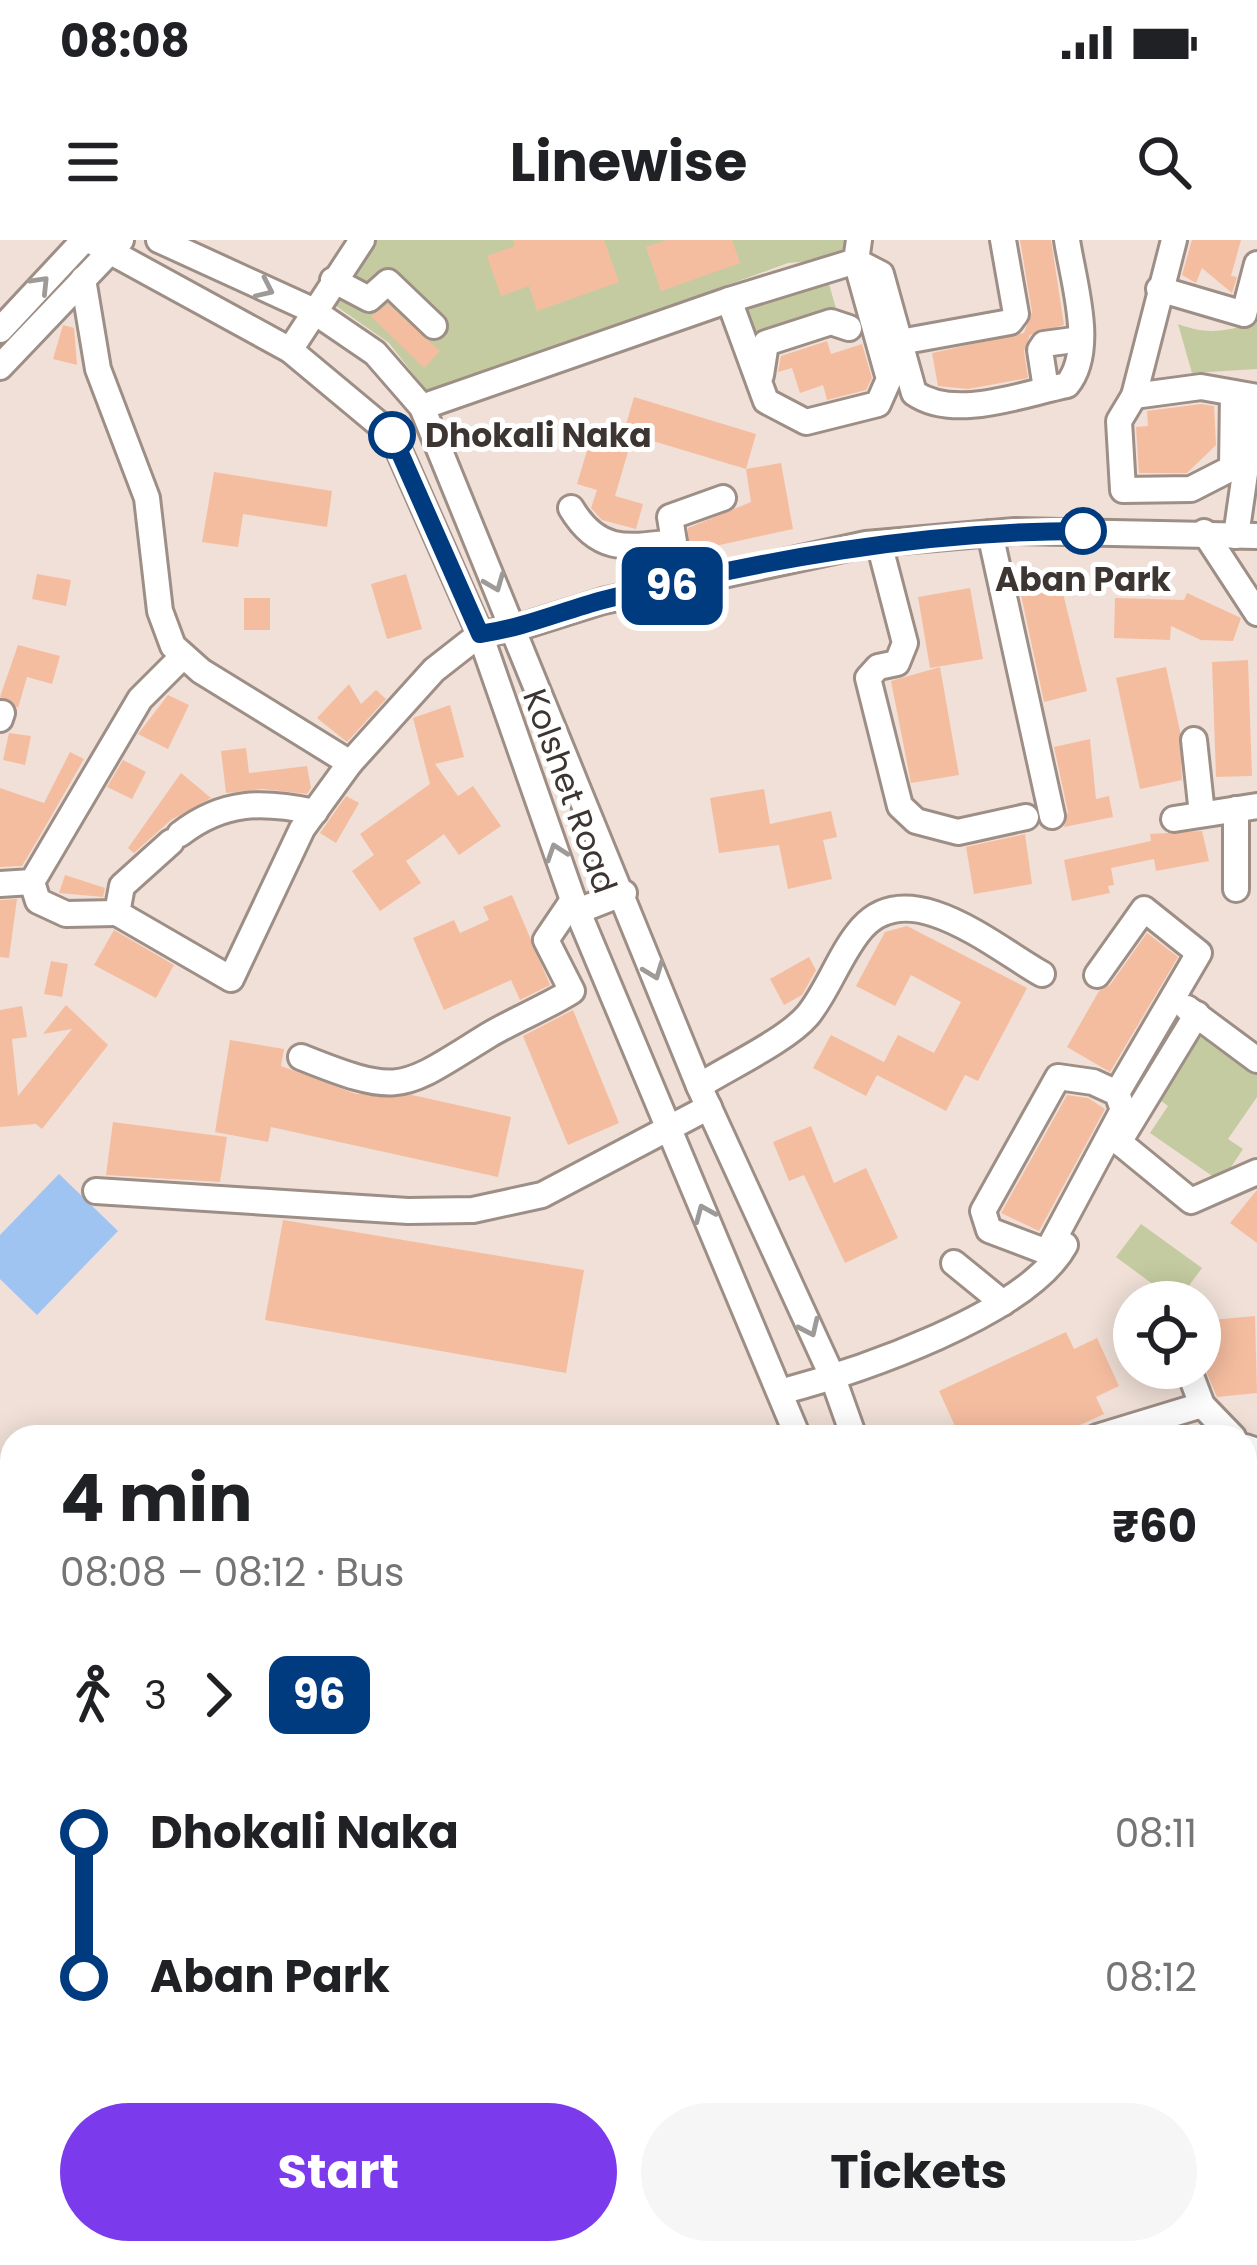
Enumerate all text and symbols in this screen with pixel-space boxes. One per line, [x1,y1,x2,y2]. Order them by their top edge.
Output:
text: 08:08 [60,10,190,73]
text: Linewise [510,124,747,200]
icon: menu [60,129,126,195]
icon: search [1131,129,1197,195]
one-way arrow [253,275,274,298]
one-way arrow [27,276,49,298]
place label: Dhokali Naka [425,412,652,459]
marker: Dhokali Naka [370,413,414,457]
marker: Aban Park [1061,509,1105,553]
line badge: 96 [618,547,726,625]
text: 96 [646,556,698,615]
place label: Aban Park [995,556,1172,603]
one-way arrow [481,571,505,592]
street label: Kolshet Road [511,682,629,900]
one-way arrow [545,842,570,863]
one-way arrow [640,959,664,980]
one-way arrow [694,1204,718,1225]
map controls [1113,1281,1221,1389]
button: locate [1113,1281,1221,1389]
one-way arrow [796,1316,819,1337]
text: 4 min [60,1452,253,1544]
text: ₹60 [1112,1495,1197,1558]
text: 08:08 – 08:12 · Bus [60,1545,404,1600]
icon: walk [60,1662,126,1728]
icon: forward [185,1662,251,1728]
text: 96 [293,1665,346,1724]
text: 3 [144,1668,167,1723]
text: Dhokali Naka [150,1801,459,1864]
text: 08:11 [1115,1806,1197,1861]
text: Aban Park [150,1945,390,2008]
text: 08:12 [1105,1950,1197,2005]
button: Start [60,2103,617,2241]
button: Tickets [641,2103,1197,2241]

